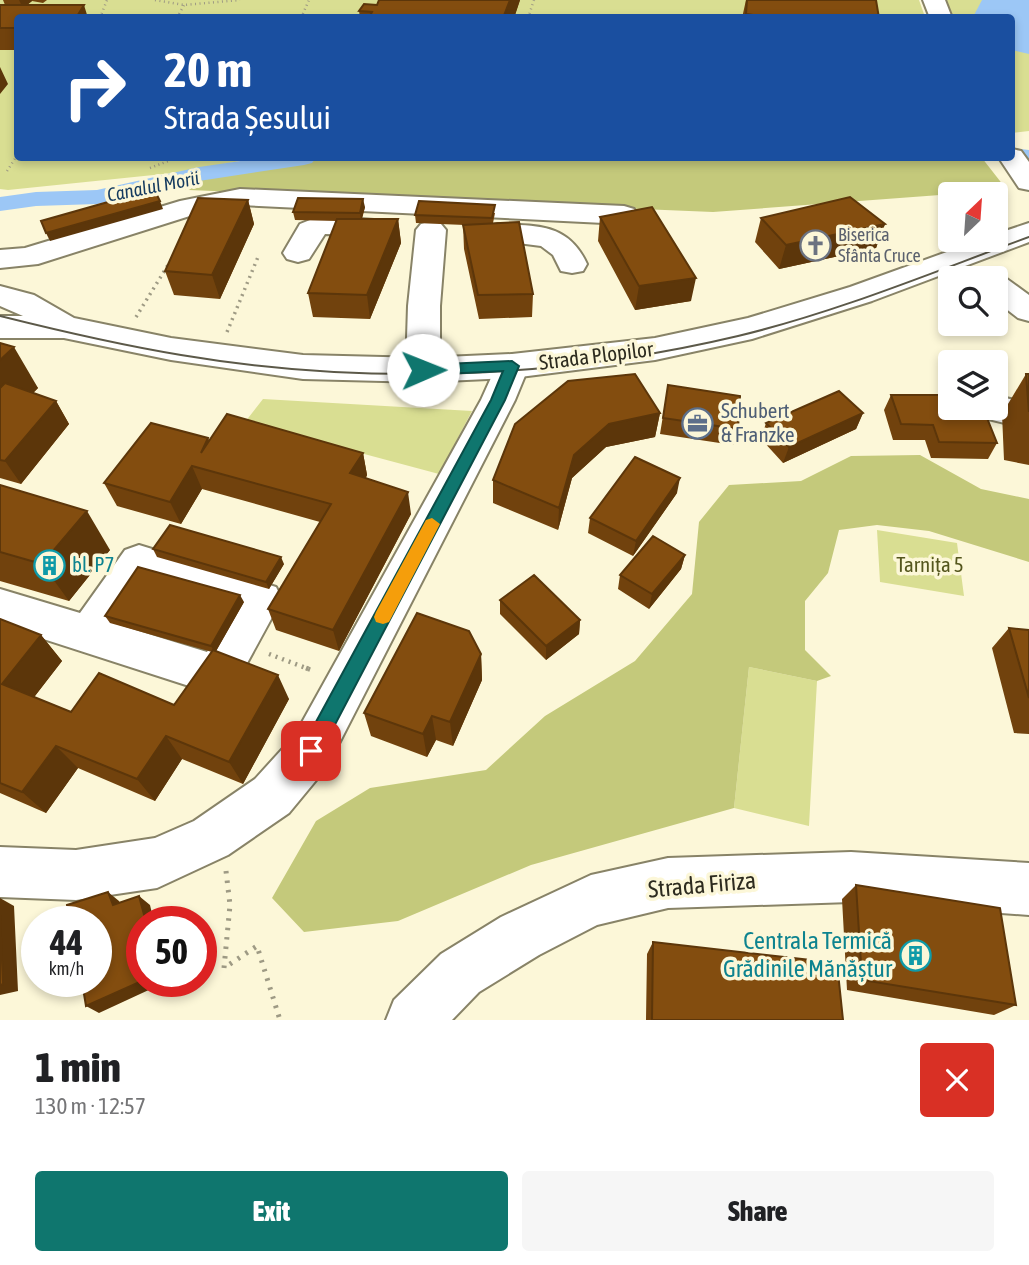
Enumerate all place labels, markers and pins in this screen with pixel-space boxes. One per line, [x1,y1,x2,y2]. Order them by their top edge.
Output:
place label: Biserica Sfânta Cruce [838,224,921,266]
church icon: Biserica Sfânta Cruce [798,228,832,262]
place label: Schubert & Franzke [721,398,794,446]
office icon: Schubert & Franzke [681,406,715,440]
building icon: bl. P7 [32,548,66,582]
place label: bl. P7 [72,552,114,576]
pin [281,721,341,781]
place label: Centrala Termică Grădinile Mănăștur [723,927,893,982]
building icon: Centrala Termică Grădinile Mănăștur [898,938,932,972]

